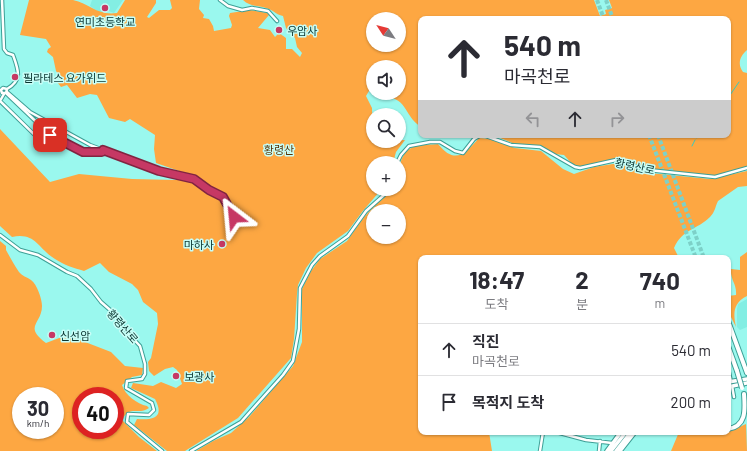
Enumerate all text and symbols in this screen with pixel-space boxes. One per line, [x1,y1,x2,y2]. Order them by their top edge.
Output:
marker: 연미초등학교 [100,3,110,13]
north arrow [366,12,406,52]
map controls [366,12,406,244]
place label: 연미초등학교 [75,15,135,28]
place label: 우암사 [287,24,317,37]
marker: 우암사 [274,25,284,35]
text: 540 m [504,28,581,62]
icon: ahead [438,32,490,84]
button: sound [366,60,406,100]
text: 마곡천로 [504,65,570,87]
place label: 필라테스 요가위드 [23,71,106,84]
marker: 필라테스 요가위드 [10,72,20,82]
button: search [366,108,406,148]
icon: left [522,108,544,130]
icon: ahead [564,108,586,130]
icon: right [606,108,628,130]
pin [33,118,67,152]
icon: arrive [39,124,61,146]
park label: 황령산 [264,143,294,156]
street label: 황령산로 [614,155,656,177]
button: + [366,156,406,196]
position arrow [213,196,255,238]
button: − [366,204,406,244]
place label: 마하사 [184,238,214,251]
marker: 마하사 [217,239,227,249]
text: 18:47 [469,265,524,294]
text: 2 [575,265,589,294]
text: 740 [640,266,680,295]
text: m [654,295,665,311]
text: 도착 [485,296,509,312]
text: 분 [576,296,588,312]
street label: 황령산로 [105,306,141,346]
place label: 신선암 [60,329,90,342]
marker: 신선암 [47,330,57,340]
text: 직진 [472,332,500,350]
icon: ahead [438,339,460,361]
text: 540 m [671,341,711,359]
text: 마곡천로 [472,353,520,369]
place label: 보광사 [184,370,214,383]
marker: 보광사 [171,371,181,381]
speed limit sign: 40 [72,387,124,439]
icon: arrive [438,391,460,413]
text: 목적지 도착 [472,393,544,411]
text: 200 m [671,393,711,411]
text: 30 [27,396,49,420]
text: km/h [27,417,49,429]

